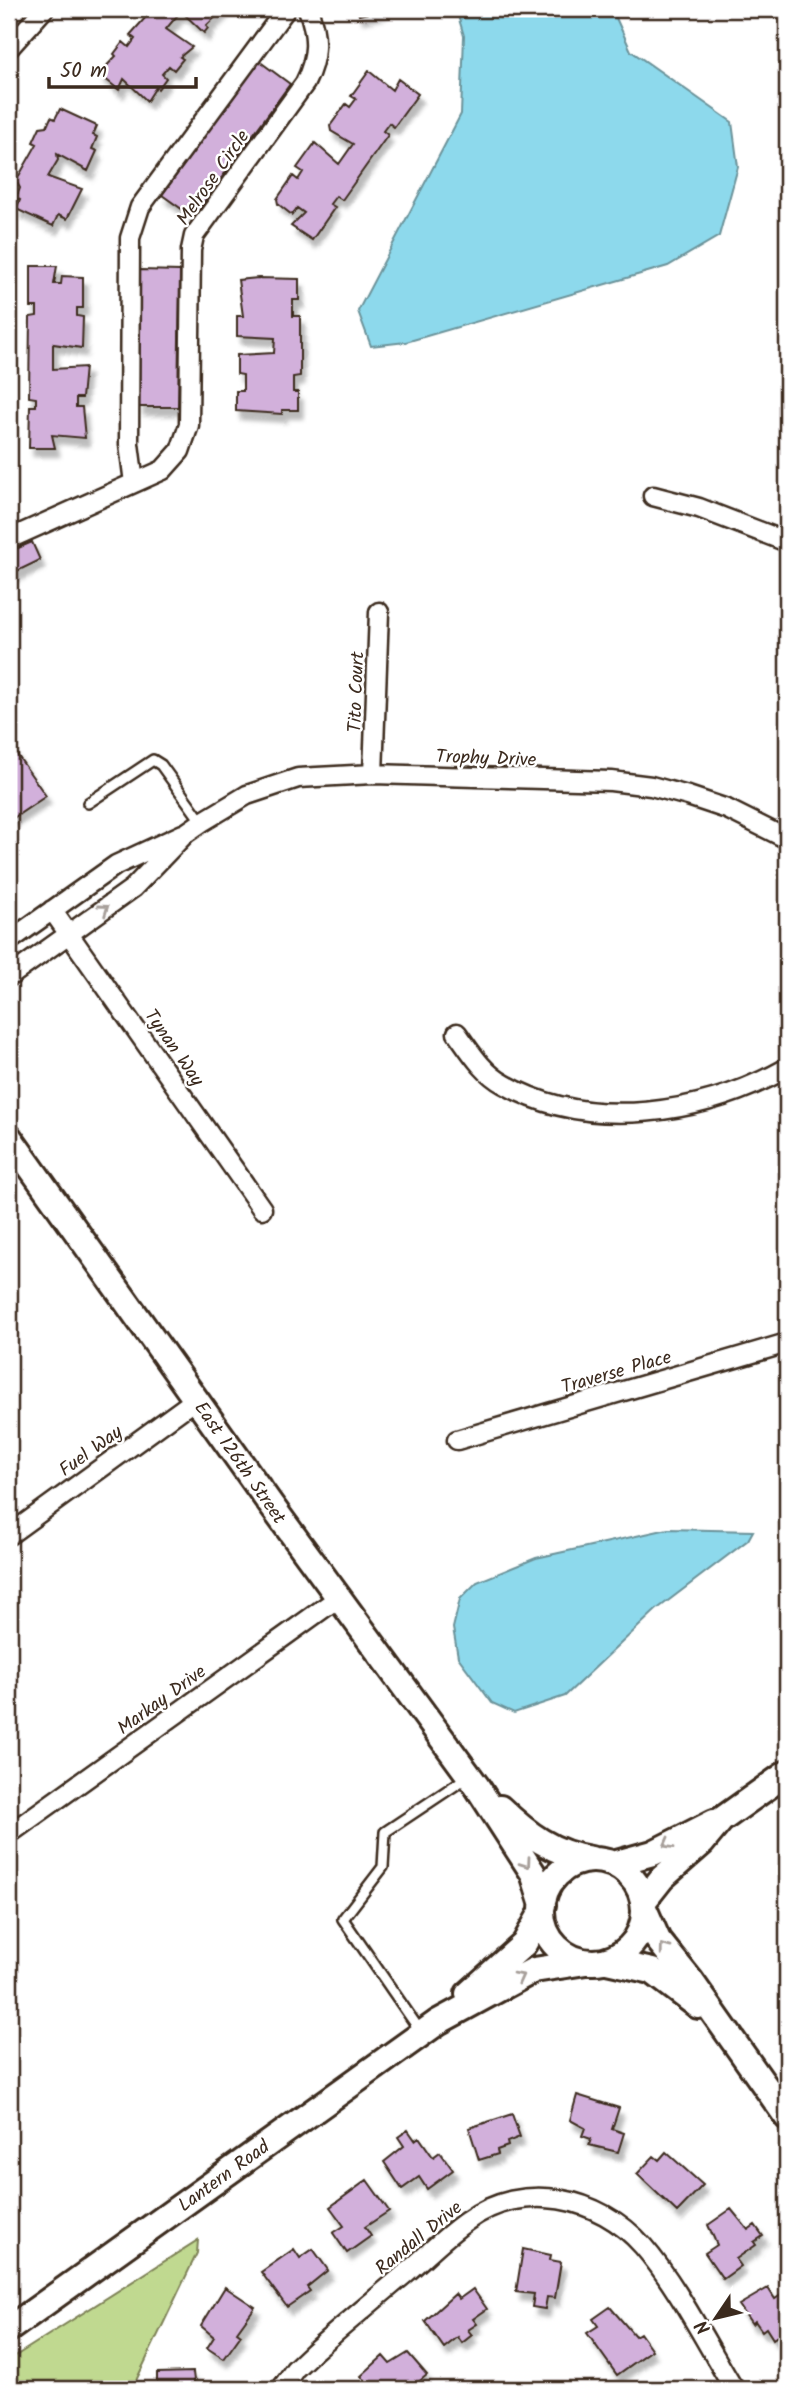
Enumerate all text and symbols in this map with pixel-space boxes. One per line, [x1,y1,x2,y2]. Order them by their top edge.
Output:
scale bar [49,46,196,90]
text: 50 m [60,55,107,88]
street label: Melrose Circle [169,124,258,232]
street label: Tito Court [341,650,373,733]
street label: Trophy Drive [435,742,537,776]
one-way arrow [96,905,109,917]
street label: Tynan Way [136,1003,212,1094]
street label: Traverse Place [558,1343,676,1403]
street label: East 126th Street [186,1396,293,1531]
street label: Fuel Way [53,1418,130,1485]
street label: Markay Drive [111,1658,213,1743]
one-way arrow [663,1836,675,1849]
one-way arrow [518,1855,530,1868]
one-way arrow [660,1943,673,1956]
one-way arrow [512,1972,524,1986]
street label: Lantern Road [172,2133,277,2220]
street label: Randall Drive [369,2194,470,2283]
north arrow [680,2282,750,2352]
text: N [688,2313,719,2340]

